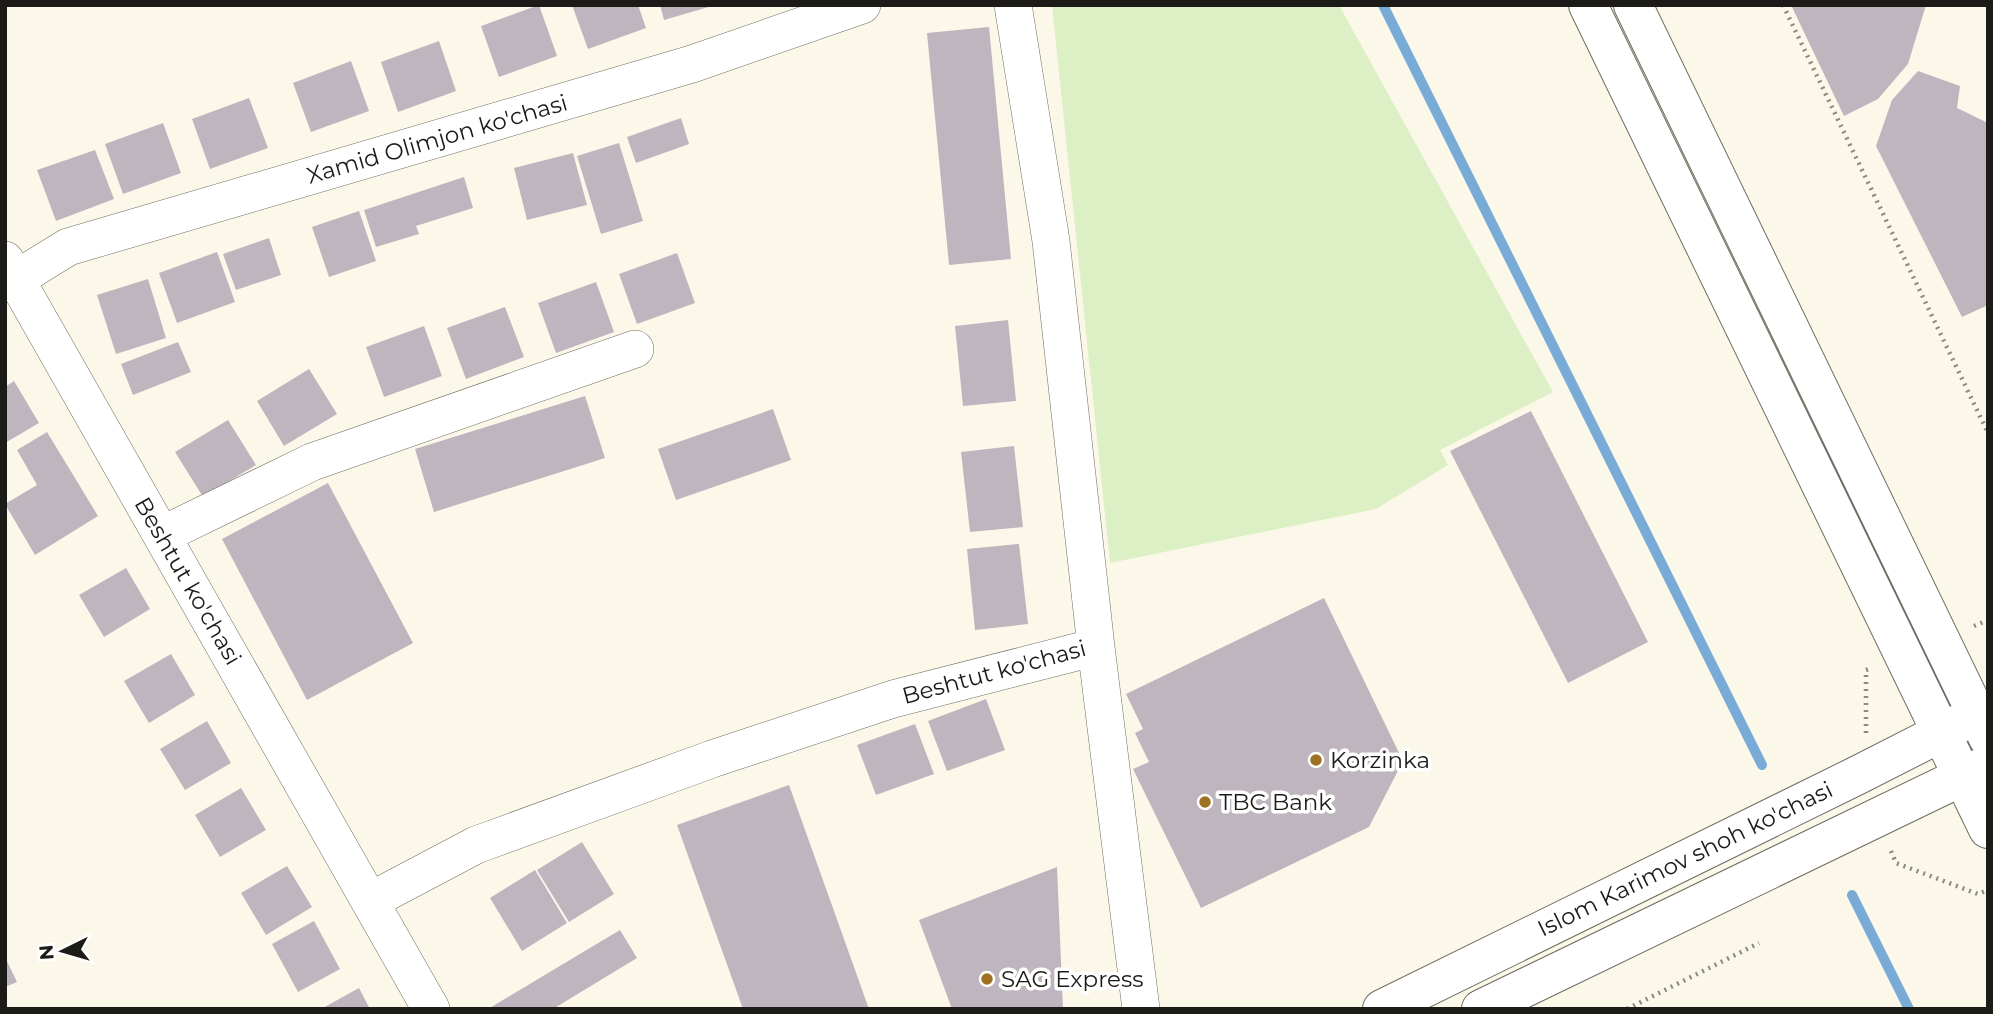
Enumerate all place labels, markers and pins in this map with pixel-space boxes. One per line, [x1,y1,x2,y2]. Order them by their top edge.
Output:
place label: Korzinka [1330,746,1430,774]
marker: Korzinka [1308,752,1324,768]
place label: TBC Bank [1219,788,1332,816]
marker: TBC Bank [1197,794,1213,810]
place label: SAG Express [1001,965,1143,993]
marker: SAG Express [979,971,995,987]

